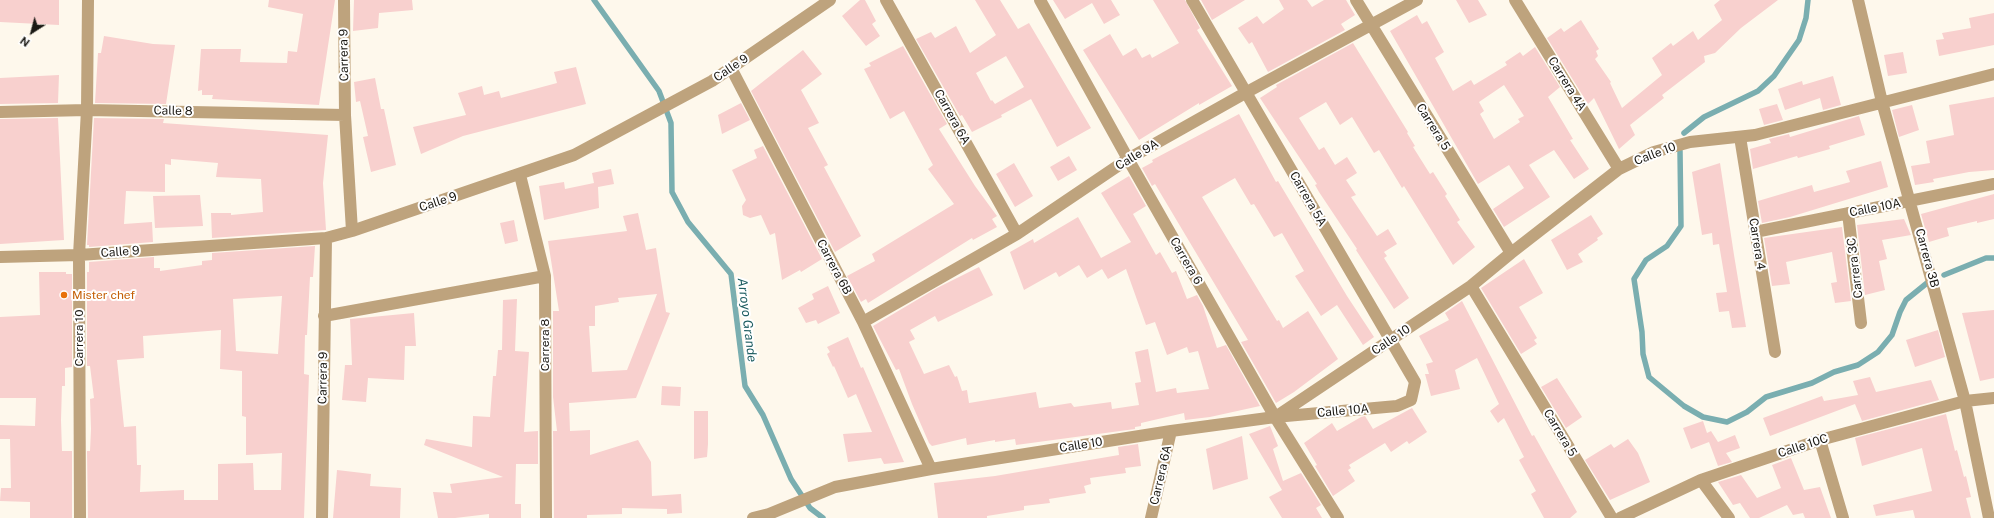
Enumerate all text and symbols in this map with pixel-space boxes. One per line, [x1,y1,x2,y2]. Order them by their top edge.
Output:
north arrow [12,12,52,52]
street label: Carrera 9 [336,29,352,81]
text: N [18,34,32,49]
street label: Calle 9 [711,51,751,85]
street label: Carrera 4A [1545,54,1589,114]
street label: Carrera 6A [931,87,973,147]
street label: Carrera 5 [1413,101,1453,153]
street label: Calle 8 [153,103,193,119]
street label: Calle 9A [1113,137,1161,173]
street label: Calle 10 [1632,139,1678,169]
street label: Carrera 5A [1286,169,1330,229]
street label: Calle 9 [417,189,459,215]
street label: Calle 10A [1848,196,1902,220]
street label: Carrera 4 [1746,217,1768,271]
street label: Carrera 3B [1912,227,1942,289]
street label: Carrera 6 [1167,235,1205,287]
street label: Carrera 6B [813,237,855,297]
street label: Carrera 3C [1844,237,1866,299]
street label: Calle 9 [100,243,140,261]
water label: Arroyo Grande [734,277,760,363]
place label: Mister chef [72,288,135,302]
marker: Mister chef [59,290,69,300]
street label: Carrera 10 [72,309,86,367]
street label: Carrera 8 [538,319,552,371]
street label: Calle 10 [1369,322,1413,358]
street label: Carrera 9 [315,352,331,404]
street label: Calle 10A [1316,402,1370,420]
street label: Carrera 5 [1540,407,1580,459]
street label: Calle 10C [1776,431,1830,461]
street label: Calle 10 [1058,434,1104,456]
street label: Carrera 6A [1147,444,1175,506]

